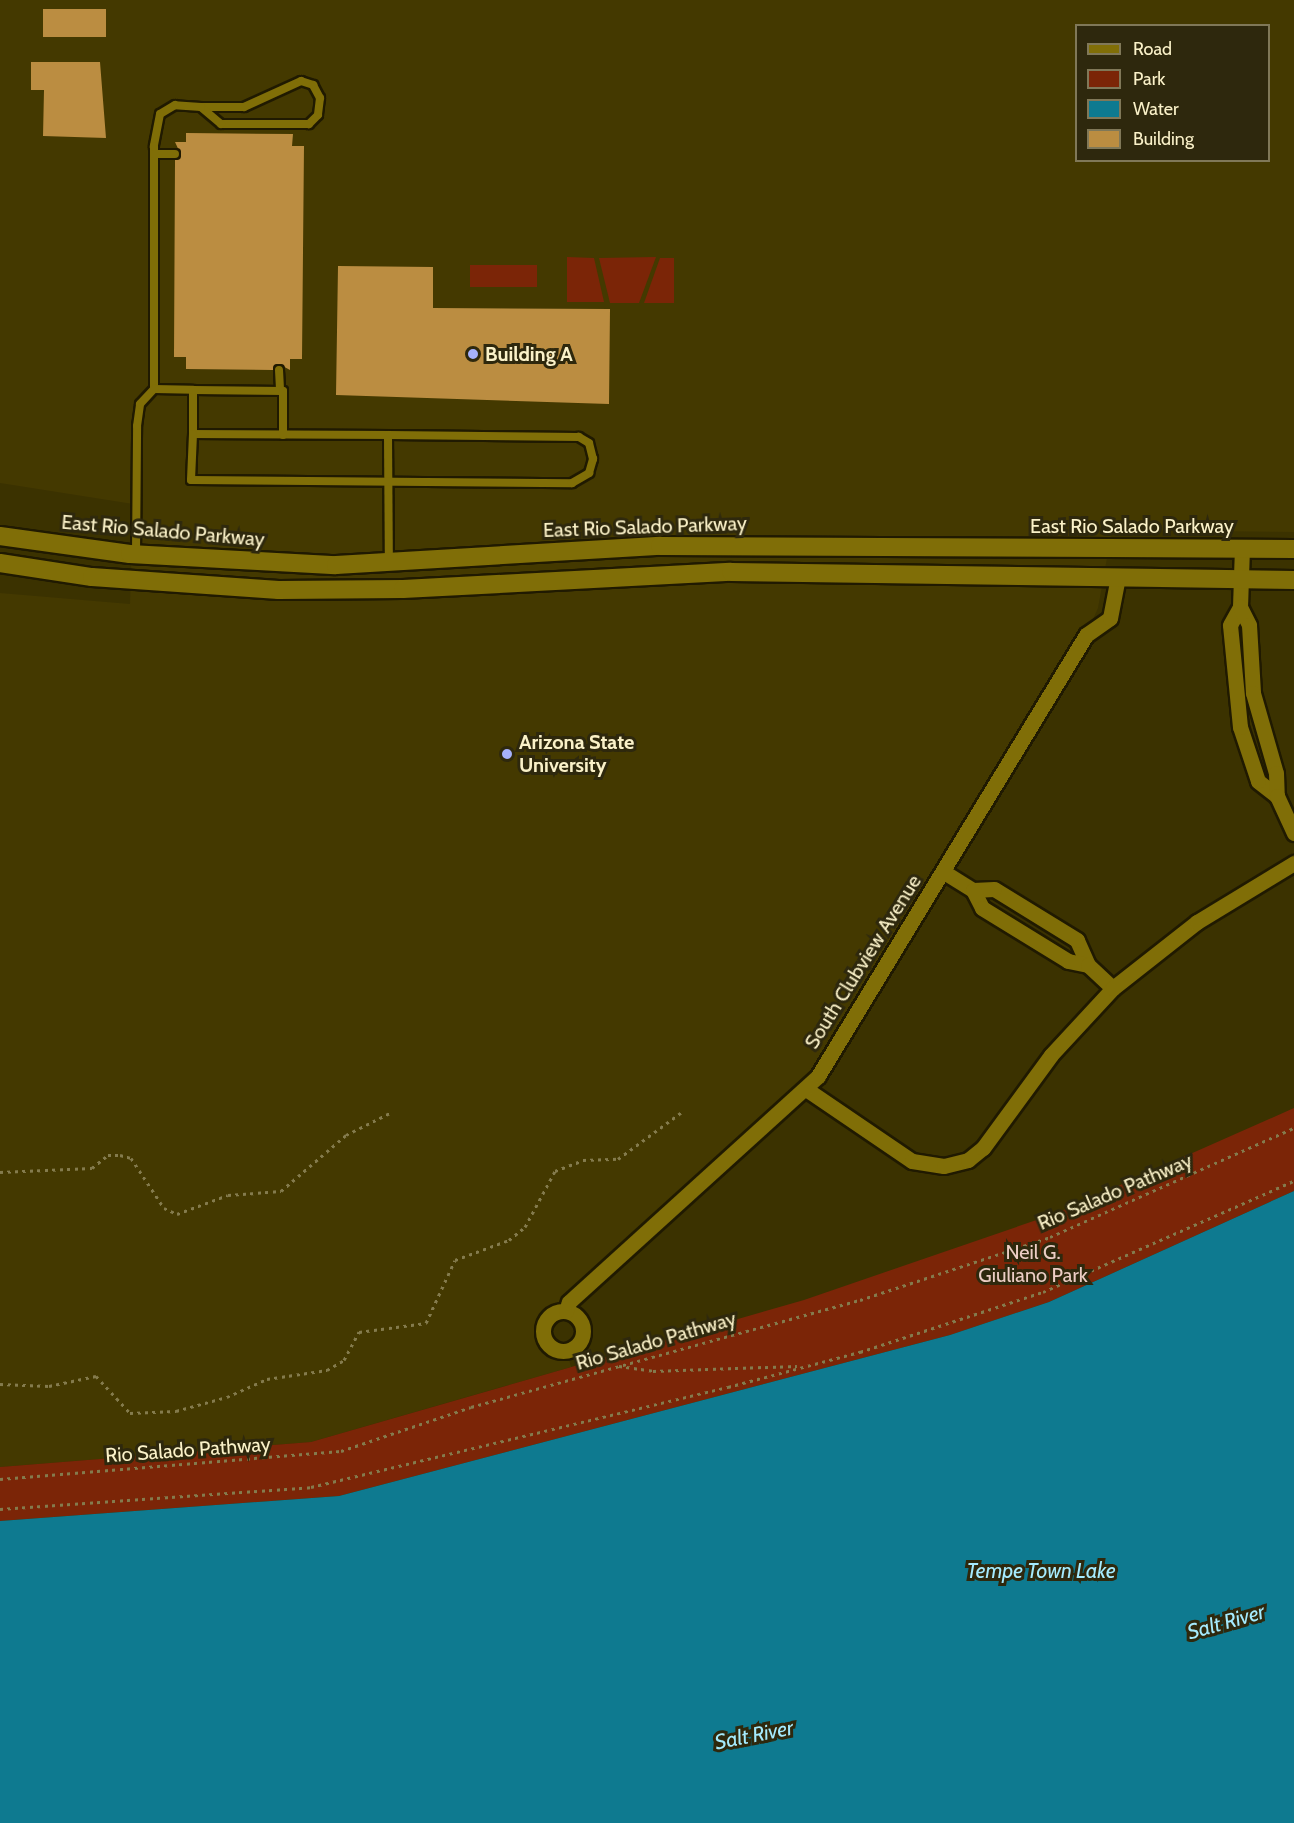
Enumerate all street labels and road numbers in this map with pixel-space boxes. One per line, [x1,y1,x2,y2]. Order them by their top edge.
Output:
street label: East Rio Salado Parkway [60,510,266,552]
street label: East Rio Salado Parkway [543,511,747,543]
street label: East Rio Salado Parkway [1030,514,1234,538]
street label: South Clubview Avenue [800,871,926,1053]
street label: Rio Salado Pathway [1034,1149,1196,1235]
street label: Rio Salado Pathway [573,1307,739,1375]
street label: Rio Salado Pathway [105,1432,271,1468]

